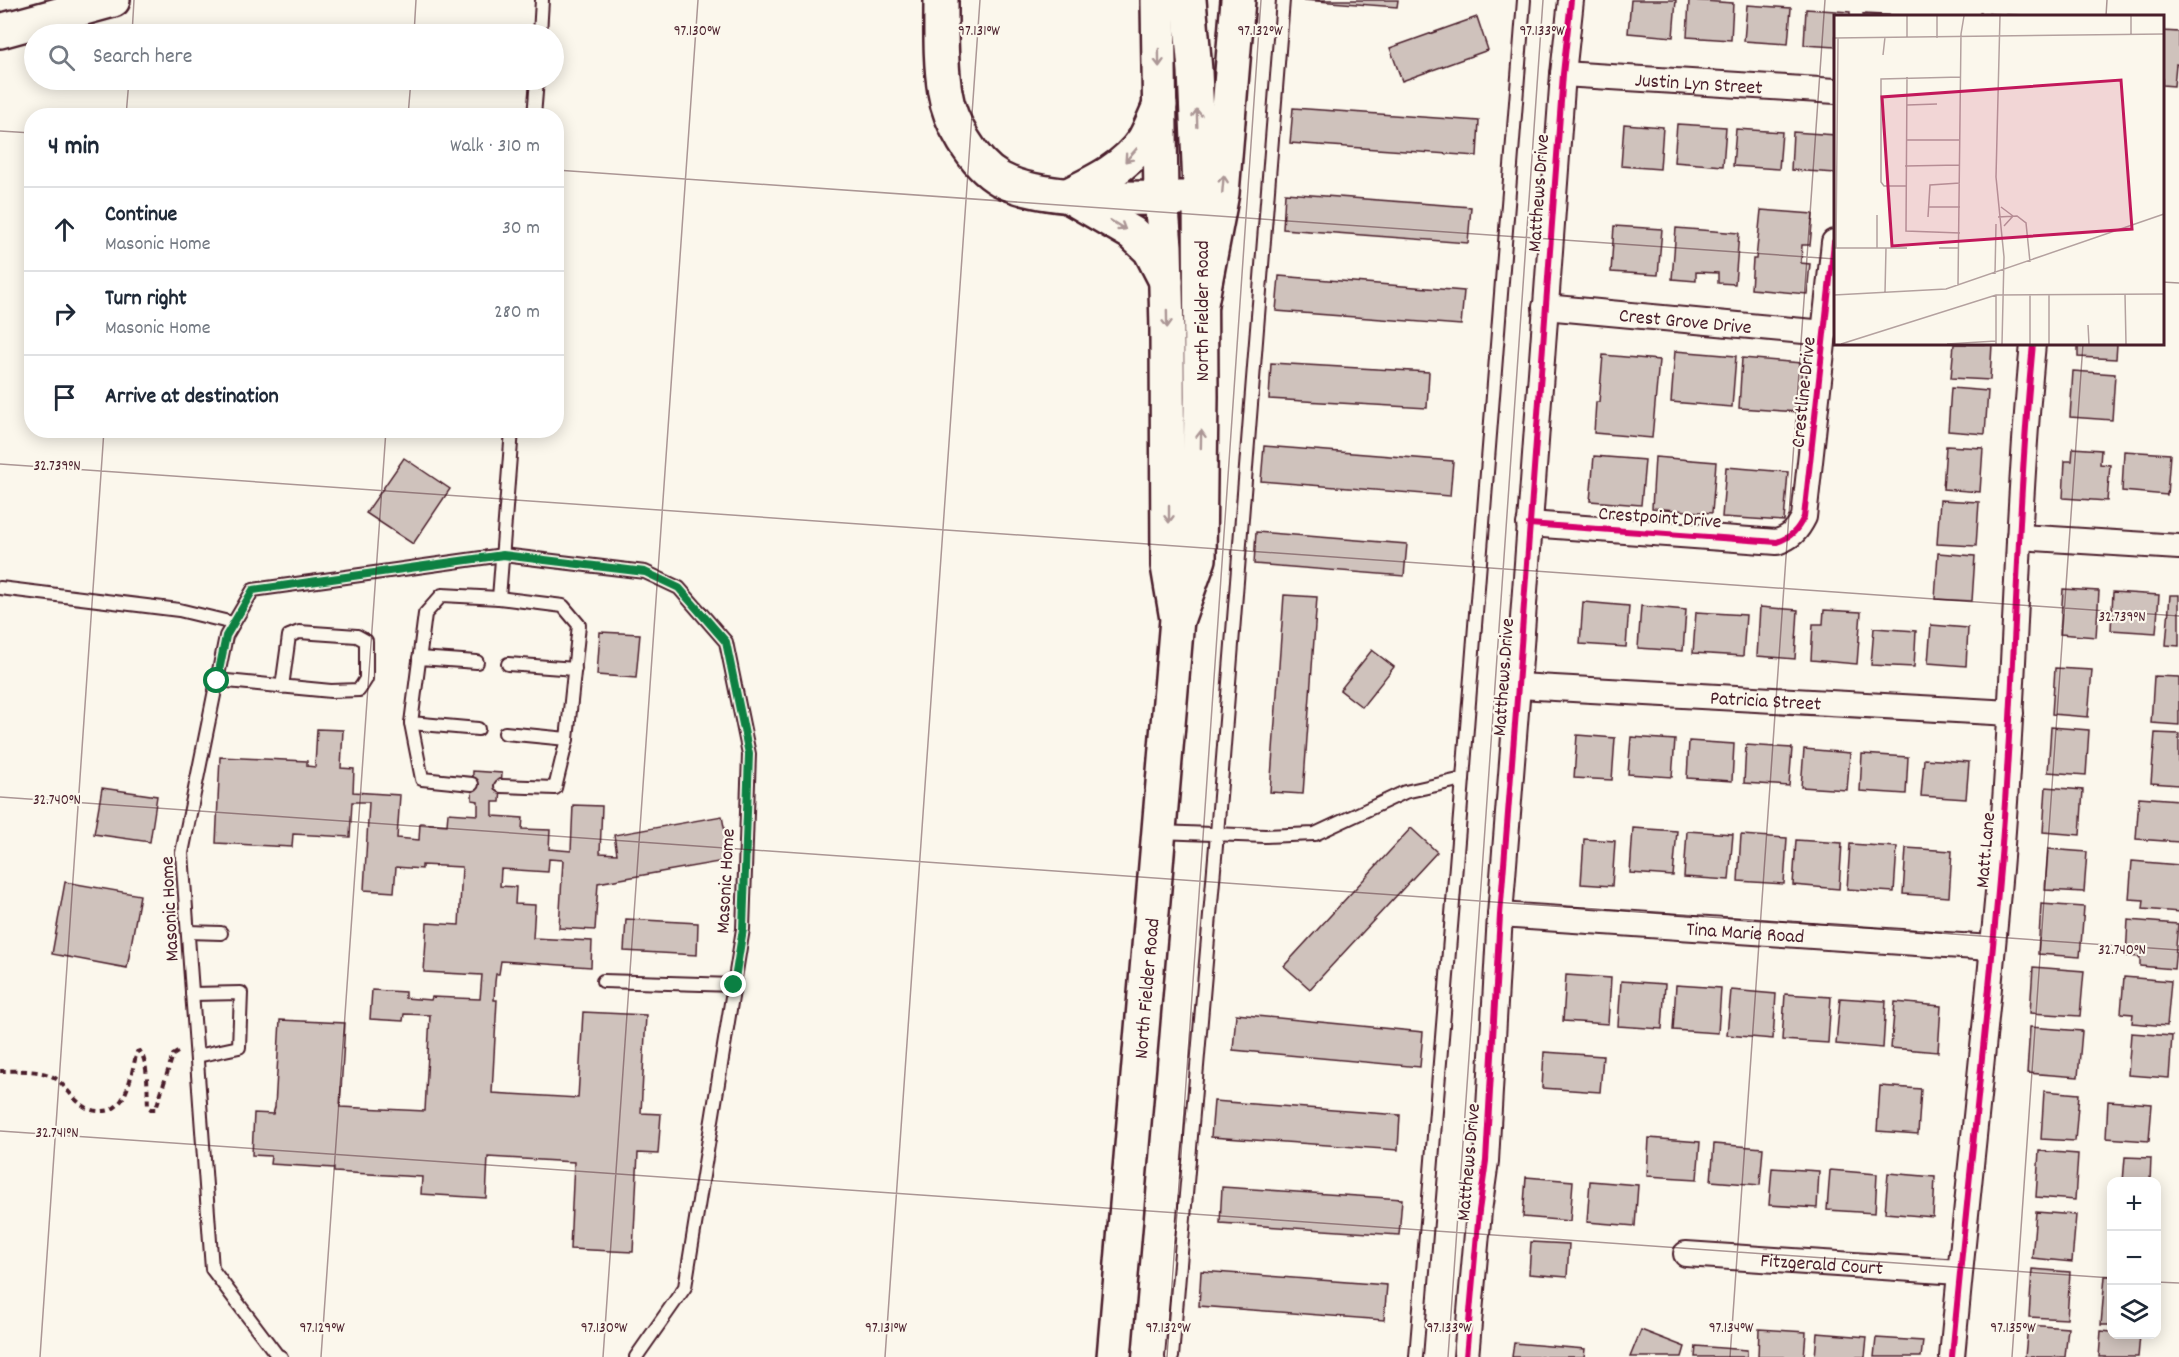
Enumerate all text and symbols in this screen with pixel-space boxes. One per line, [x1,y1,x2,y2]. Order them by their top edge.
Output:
inset map [1834,15,2164,345]
text: 97.130°W [674,21,721,43]
text: 97.131°W [958,21,1000,43]
text: 97.132°W [1237,21,1283,43]
text: 97.133°W [1519,21,1565,43]
search box [24,24,564,90]
icon: search [45,41,78,74]
text: Search here [93,42,192,73]
one-way arrow [1153,48,1165,68]
street label: Justin Lyn Street [1634,67,1763,103]
one-way arrow [1191,109,1203,129]
text: 4 min [48,129,99,166]
text: Walk · 310 m [450,133,540,161]
street label: Matthews Drive [1522,133,1558,253]
one-way arrow [1124,147,1138,163]
one-way arrow [1218,175,1229,195]
text: Continue [105,200,177,231]
icon: ahead [48,213,81,246]
text: 30 m [502,215,540,243]
one-way arrow [1109,219,1126,231]
text: Masonic Home [105,231,211,259]
street label: North Fielder Road [1190,240,1218,382]
text: Turn right [105,284,187,315]
icon: right [48,297,81,330]
text: 280 m [494,299,540,327]
street label: Crest Grove Drive [1617,303,1753,343]
one-way arrow [1161,308,1173,328]
text: Masonic Home [105,315,211,343]
street label: Crestline Drive [1785,335,1825,449]
icon: arrive [48,381,81,414]
text: Arrive at destination [105,382,279,413]
one-way arrow [1195,429,1206,449]
text: 32.739°N [33,456,81,478]
street label: Crestpoint Drive [1597,501,1723,537]
one-way arrow [1163,503,1174,523]
text: 32.739°N [2098,607,2146,629]
street label: Matthews Drive [1487,617,1523,737]
route start [203,667,229,693]
street label: Patricia Street [1709,686,1822,720]
text: 32.740°N [33,790,81,812]
street label: Matt Lane [1970,811,2004,889]
street label: Masonic Home [710,827,744,935]
street label: Masonic Home [154,855,188,962]
street label: North Fielder Road [1129,917,1168,1060]
street label: Tina Marie Road [1685,917,1805,952]
text: 32.740°N [2098,940,2146,962]
route end [720,971,746,997]
street label: Matthews Drive [1451,1102,1489,1222]
text: 32.741°N [35,1123,79,1145]
map controls [2107,1177,2161,1339]
button: + [2107,1177,2161,1231]
button: − [2107,1231,2161,1285]
street label: Fitzgerald Court [1759,1248,1884,1284]
button: layers [2107,1285,2161,1339]
text: 97.129°W [299,1318,345,1340]
text: 97.130°W [581,1318,628,1340]
text: 97.131°W [865,1318,907,1340]
text: 97.132°W [1145,1318,1191,1340]
text: 97.133°W [1426,1318,1472,1340]
text: 97.134°W [1709,1318,1754,1340]
text: 97.135°W [1990,1318,2036,1340]

